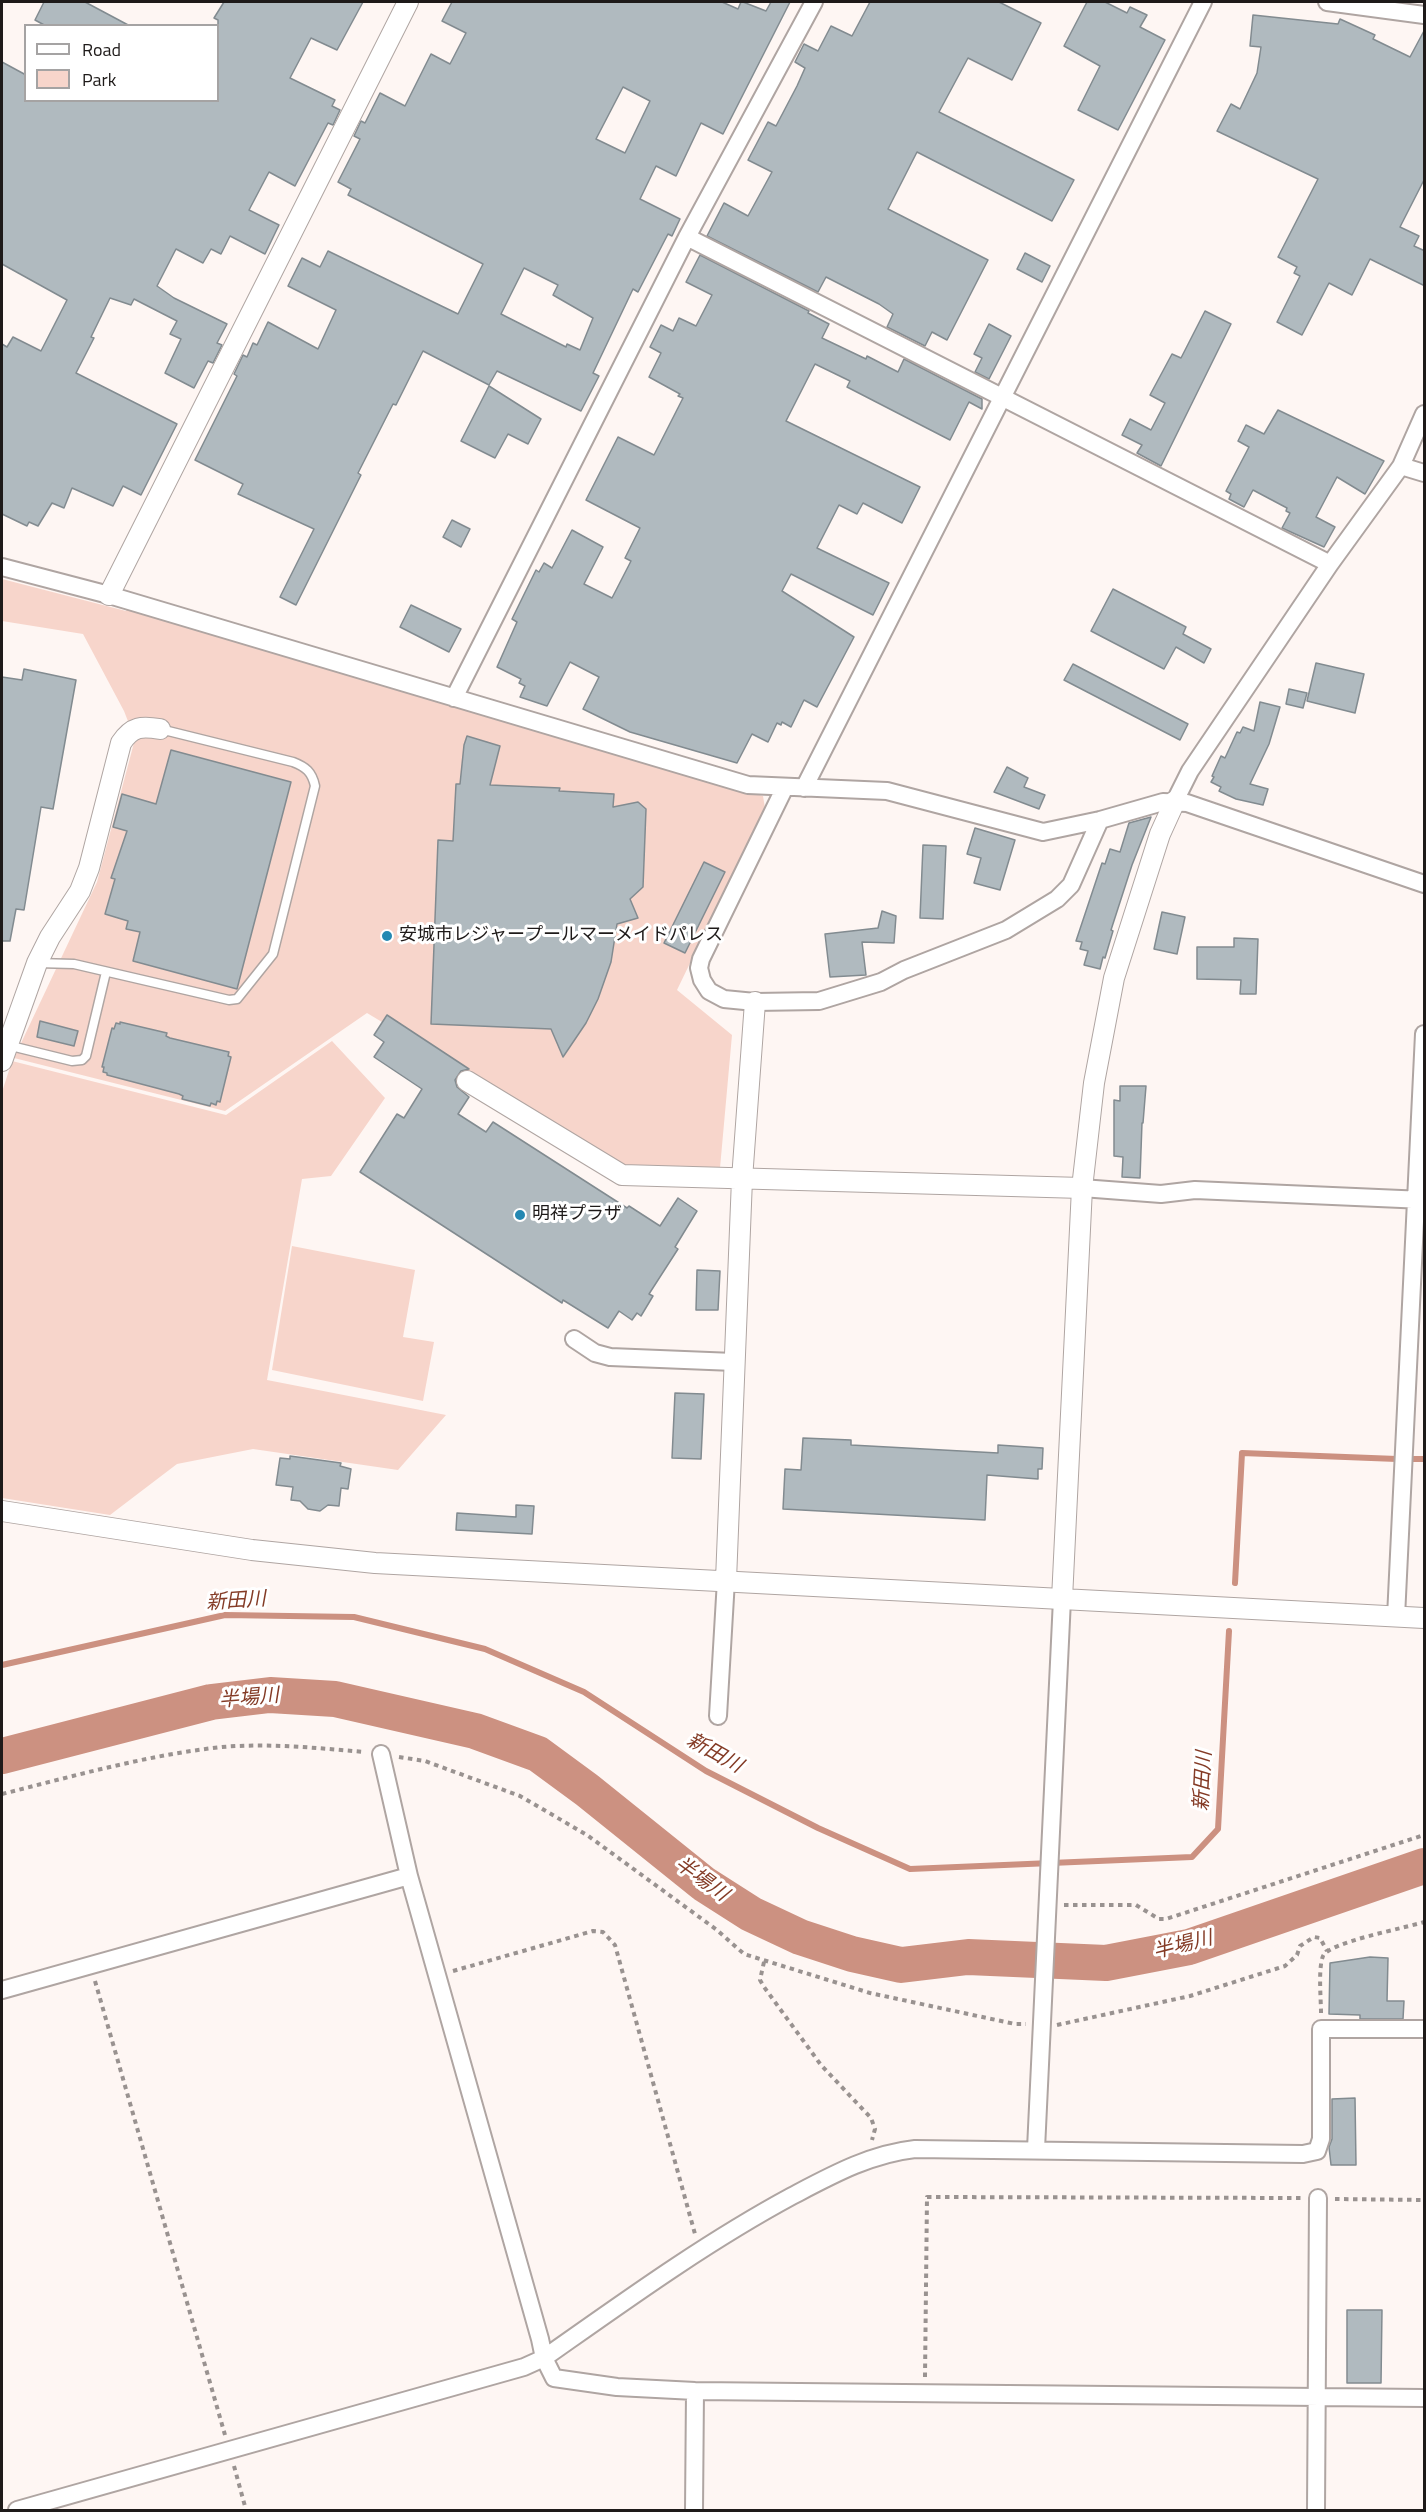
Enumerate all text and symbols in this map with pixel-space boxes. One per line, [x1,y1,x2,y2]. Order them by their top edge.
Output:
legend [24,24,219,102]
text: Road [82,36,121,63]
text: Park [82,66,116,93]
place label: 安城市レジャープールマーメイドパレス [399,925,723,947]
marker: 安城市レジャープールマーメイドパレス [380,929,394,943]
place label: 明祥プラザ [532,1204,622,1226]
marker: 明祥プラザ [513,1208,527,1222]
water label: 新田川 [205,1588,267,1616]
water label: 半場川 [218,1684,280,1714]
water label: 新田川 [682,1729,746,1779]
water label: 新田川 [1190,1750,1218,1812]
water label: 半場川 [670,1853,732,1907]
water label: 半場川 [1151,1927,1215,1965]

